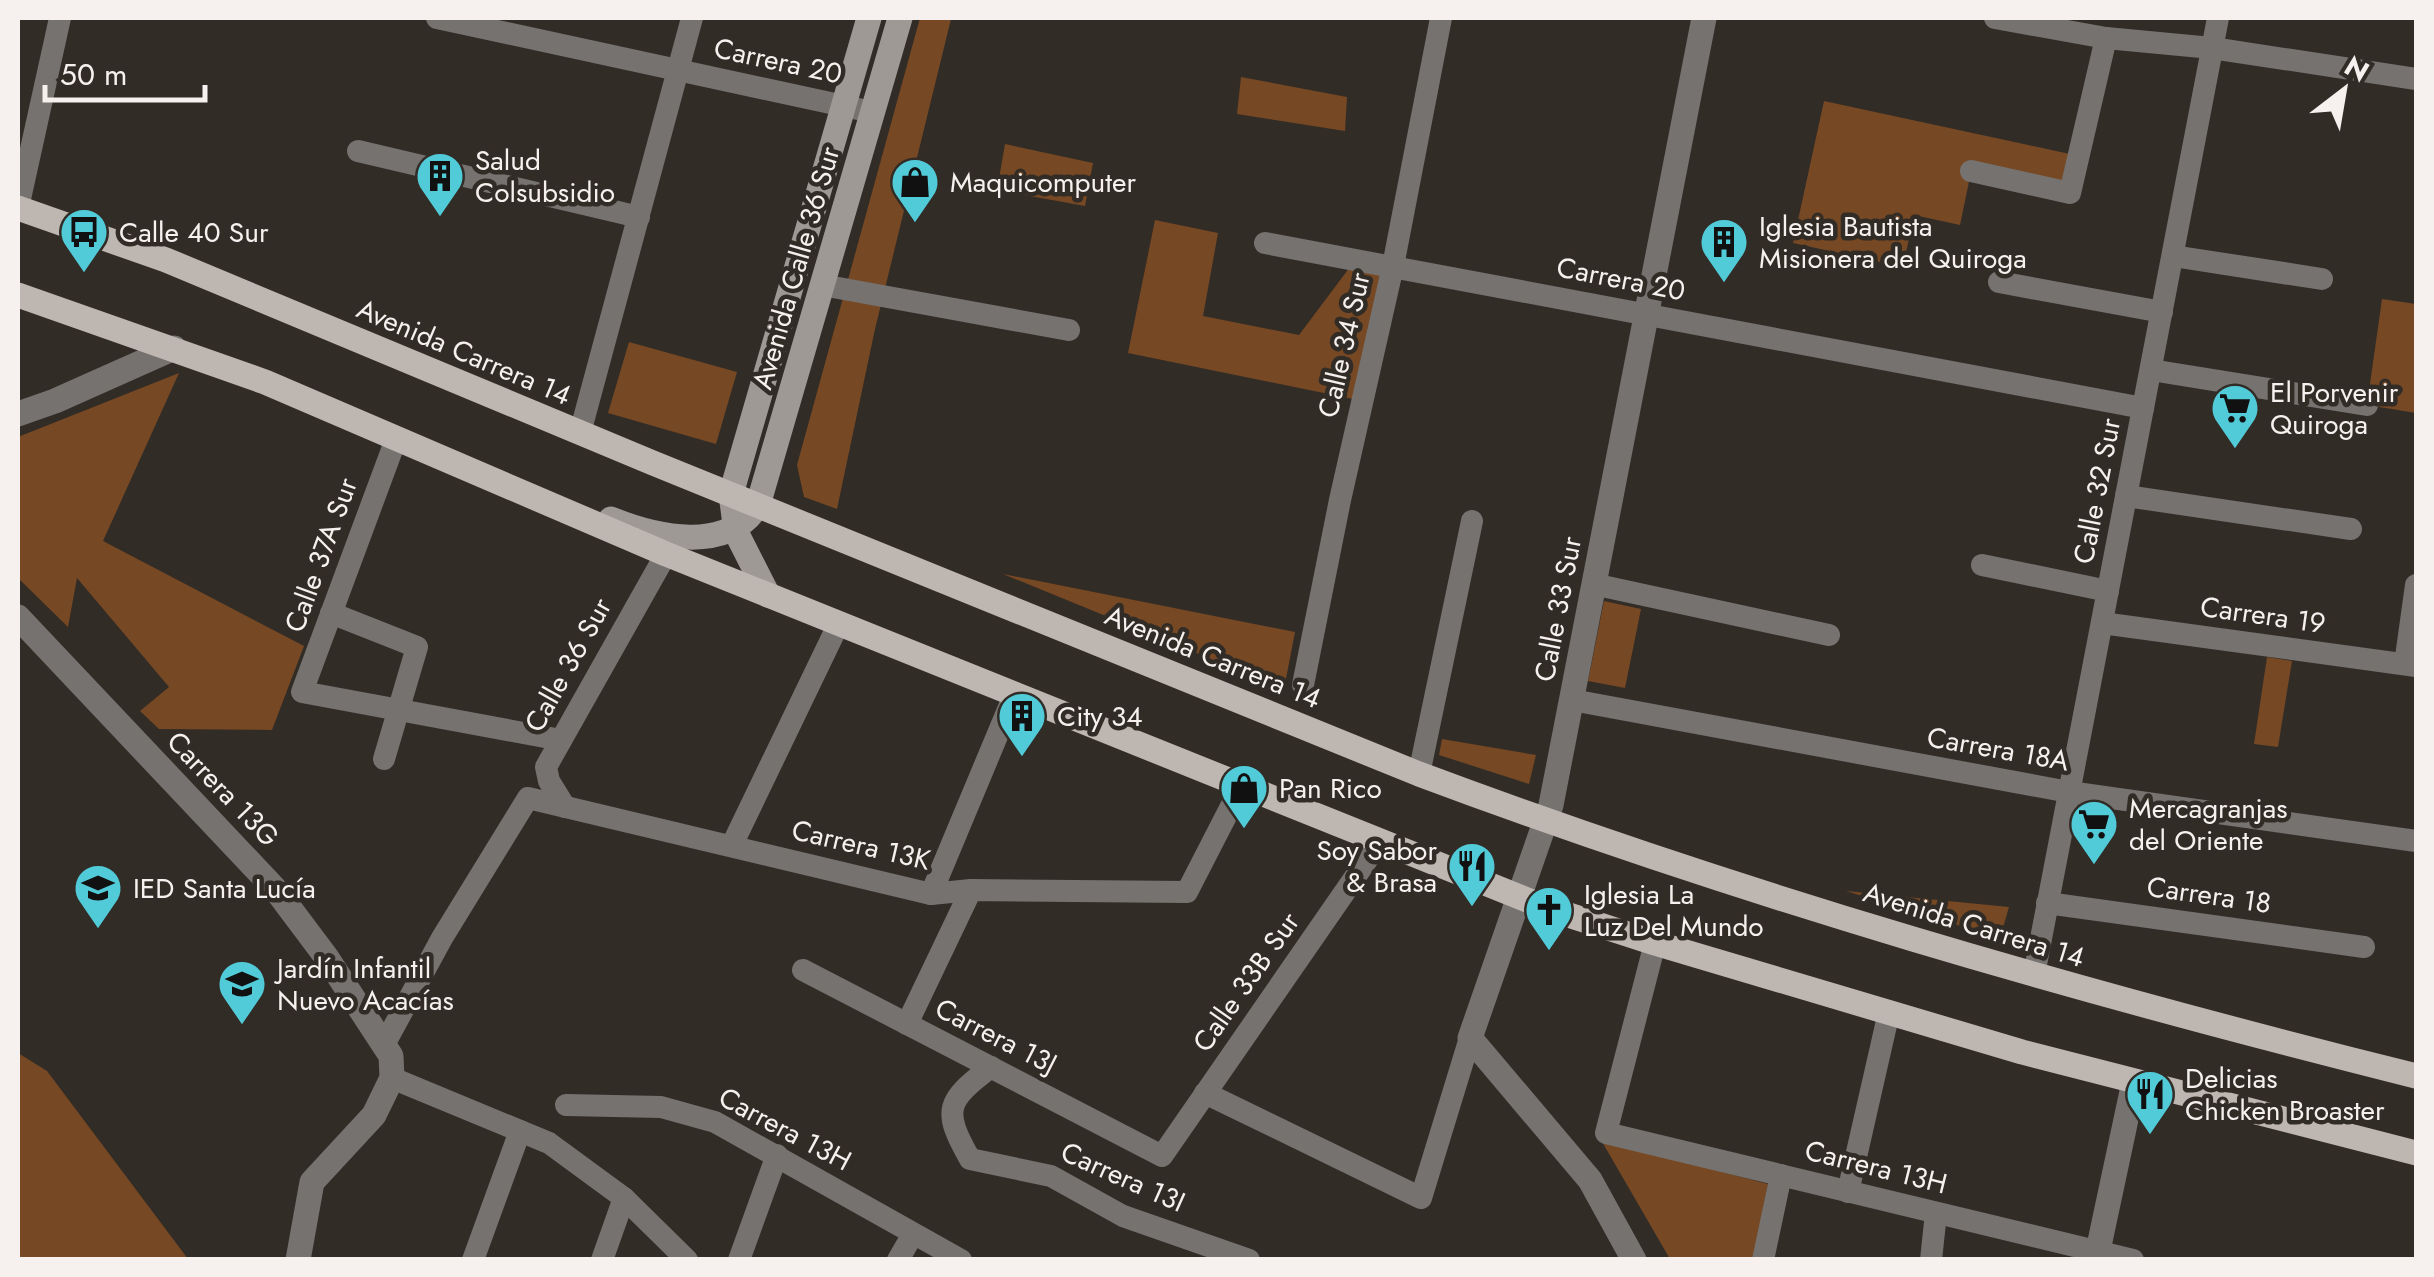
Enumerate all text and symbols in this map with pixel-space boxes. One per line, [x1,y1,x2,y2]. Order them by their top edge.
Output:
street label: Carrera 20 [710,27,846,95]
scale bar [45,40,205,102]
north arrow [2294,40,2394,140]
text: N [2337,46,2377,92]
text: 50 m [60,53,127,96]
place label: Salud Colsubsidio [475,140,615,213]
street label: Avenida Calle 36 Sur [742,141,850,394]
building icon: Salud Colsubsidio [414,150,466,218]
shop icon: Maquicomputer [889,156,941,224]
place label: Maquicomputer [950,162,1136,203]
bus stop icon: Calle 40 Sur [58,206,110,274]
place label: Iglesia Bautista Misionera del Quiroga [1759,206,2027,279]
place label: Calle 40 Sur [119,212,269,253]
building icon: Iglesia Bautista Misionera del Quiroga [1698,216,1750,284]
street label: Carrera 20 [1553,246,1689,312]
street label: Calle 34 Sur [1307,268,1381,422]
street label: Avenida Carrera 14 [350,288,578,416]
place label: El Porvenir Quiroga [2270,372,2399,445]
supermarket icon: El Porvenir Quiroga [2209,382,2261,450]
street label: Calle 32 Sur [2063,414,2131,567]
street label: Calle 37A Sur [274,472,368,638]
street label: Calle 33 Sur [1524,533,1592,685]
street label: Carrera 19 [2198,586,2328,644]
street label: Calle 36 Sur [514,590,622,740]
street label: Avenida Carrera 14 [1099,595,1327,719]
building icon: City 34 [996,690,1048,758]
place label: City 34 [1057,696,1143,737]
street label: Carrera 18A [1924,716,2073,782]
street label: Carrera 13G [157,722,289,856]
shop icon: Pan Rico [1218,762,1270,830]
place label: Pan Rico [1279,768,1382,809]
place label: Mercagranjas del Oriente [2129,788,2288,861]
supermarket icon: Mercagranjas del Oriente [2068,798,2120,866]
street label: Carrera 13K [788,809,934,881]
place label: Soy Sabor & Brasa [1316,830,1437,903]
restaurant icon: Soy Sabor & Brasa [1446,840,1498,908]
school or university icon: IED Santa Lucía [72,862,124,930]
street label: Carrera 18 [2144,866,2274,924]
place label: IED Santa Lucía [133,868,316,909]
street label: Avenida Carrera 14 [1858,872,2090,978]
place label: Iglesia La Luz Del Mundo [1584,874,1764,947]
church icon: Iglesia La Luz Del Mundo [1523,884,1575,952]
street label: Calle 33B Sur [1183,903,1310,1060]
place label: Jardín Infantil Nuevo Acacías [273,948,454,1021]
school or university icon: Jardín Infantil Nuevo Acacías [216,958,268,1026]
street label: Carrera 13J [928,988,1064,1084]
place label: Delicias Chicken Broaster [2185,1058,2385,1131]
restaurant icon: Delicias Chicken Broaster [2124,1068,2176,1136]
street label: Carrera 13H [711,1077,859,1181]
street label: Carrera 13H [1801,1130,1951,1204]
street label: Carrera 13I [1054,1131,1192,1223]

